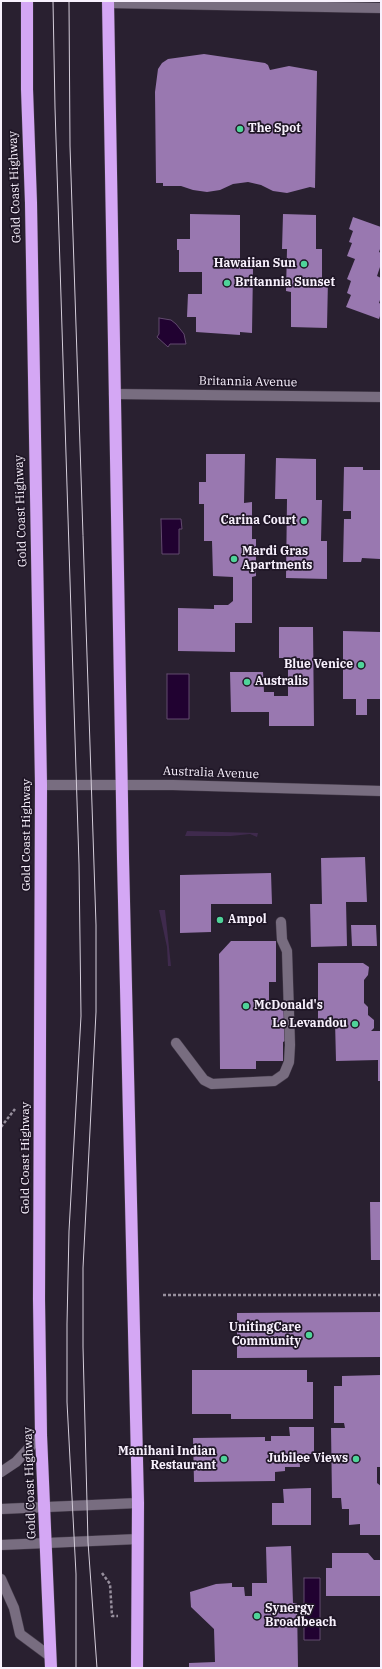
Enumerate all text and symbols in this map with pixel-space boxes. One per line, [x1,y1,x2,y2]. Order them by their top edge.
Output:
place label: The Spot [248,122,301,136]
marker: The Spot [235,124,245,134]
street label: Gold Coast Highway [6,131,24,243]
place label: Hawaiian Sun [214,257,296,271]
marker: Hawaiian Sun [299,259,309,269]
place label: Britannia Sunset [235,276,335,290]
marker: Britannia Sunset [222,278,232,288]
street label: Britannia Avenue [199,374,297,390]
street label: Gold Coast Highway [12,455,30,567]
place label: Carina Court [221,514,296,528]
marker: Carina Court [299,516,309,526]
place label: Mardi Gras Apartments [242,545,312,573]
marker: Mardi Gras Apartments [229,554,239,564]
place label: Blue Venice [284,658,353,672]
marker: Blue Venice [356,660,366,670]
place label: Australis [255,675,308,689]
marker: Australis [242,677,252,687]
street label: Australia Avenue [163,764,259,782]
street label: Gold Coast Highway [20,779,34,891]
place label: Ampol [228,913,267,927]
marker: Ampol [215,915,225,925]
place label: McDonald's [254,999,323,1013]
marker: McDonald's [241,1001,251,1011]
place label: Le Levandou [272,1017,347,1031]
marker: Le Levandou [350,1019,360,1029]
street label: Gold Coast Highway [19,1102,33,1214]
place label: UnitingCare Community [229,1321,301,1349]
marker: UnitingCare Community [304,1330,314,1340]
street label: Gold Coast Highway [21,1427,39,1539]
place label: Manihani Indian Restaurant [118,1445,216,1473]
place label: Jubilee Views [267,1452,348,1466]
marker: Manihani Indian Restaurant [219,1454,229,1464]
marker: Jubilee Views [351,1454,361,1464]
place label: Synergy Broadbeach [265,1602,336,1630]
marker: Synergy Broadbeach [252,1611,262,1621]

